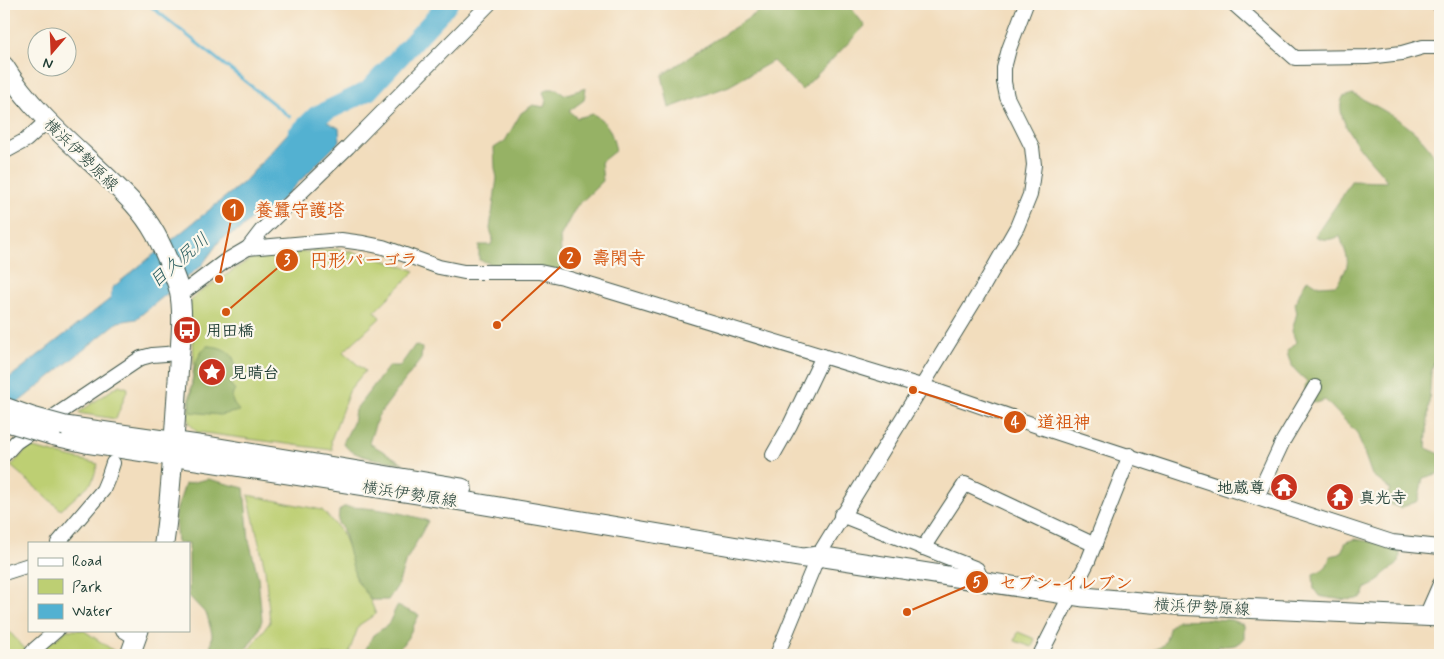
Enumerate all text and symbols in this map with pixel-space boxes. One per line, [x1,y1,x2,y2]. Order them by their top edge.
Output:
north arrow [28,28,78,78]
text: N [41,53,55,73]
street label: 横浜伊勢原線 [39,114,123,196]
callout: 養蠶守護塔 [220,193,355,226]
text: 養蠶守護塔 [255,199,345,223]
text: 1 [230,201,236,221]
water label: 目久尻川 [145,228,215,293]
callout: 壽閑寺 [557,242,656,275]
callout: 円形パーゴラ [275,244,428,277]
text: 壽閑寺 [592,247,646,271]
text: 円形パーゴラ [310,249,418,273]
text: 2 [566,249,574,269]
text: 3 [284,251,291,271]
bus stop icon: 用田橋 [172,315,202,345]
place label: 用田橋 [206,321,254,342]
place icon: 見晴台 [197,357,227,387]
place label: 見晴台 [231,363,279,384]
callout: 道祖神 [1002,405,1101,438]
text: 道祖神 [1037,411,1091,435]
text: 4 [1011,413,1020,433]
temple icon: 地蔵尊 [1269,472,1299,502]
street label: 横浜伊勢原線 [361,477,459,512]
place label: 地蔵尊 [1217,478,1265,499]
temple icon: 真光寺 [1325,482,1355,512]
place label: 真光寺 [1359,488,1407,509]
legend [28,542,190,632]
text: Road [72,552,102,572]
callout: セブン-イレブン [964,566,1143,599]
text: セブン-イレブン [999,572,1133,596]
text: 5 [972,573,982,593]
text: Park [72,578,102,598]
street label: 横浜伊勢原線 [1153,594,1250,620]
text: Water [72,602,112,622]

